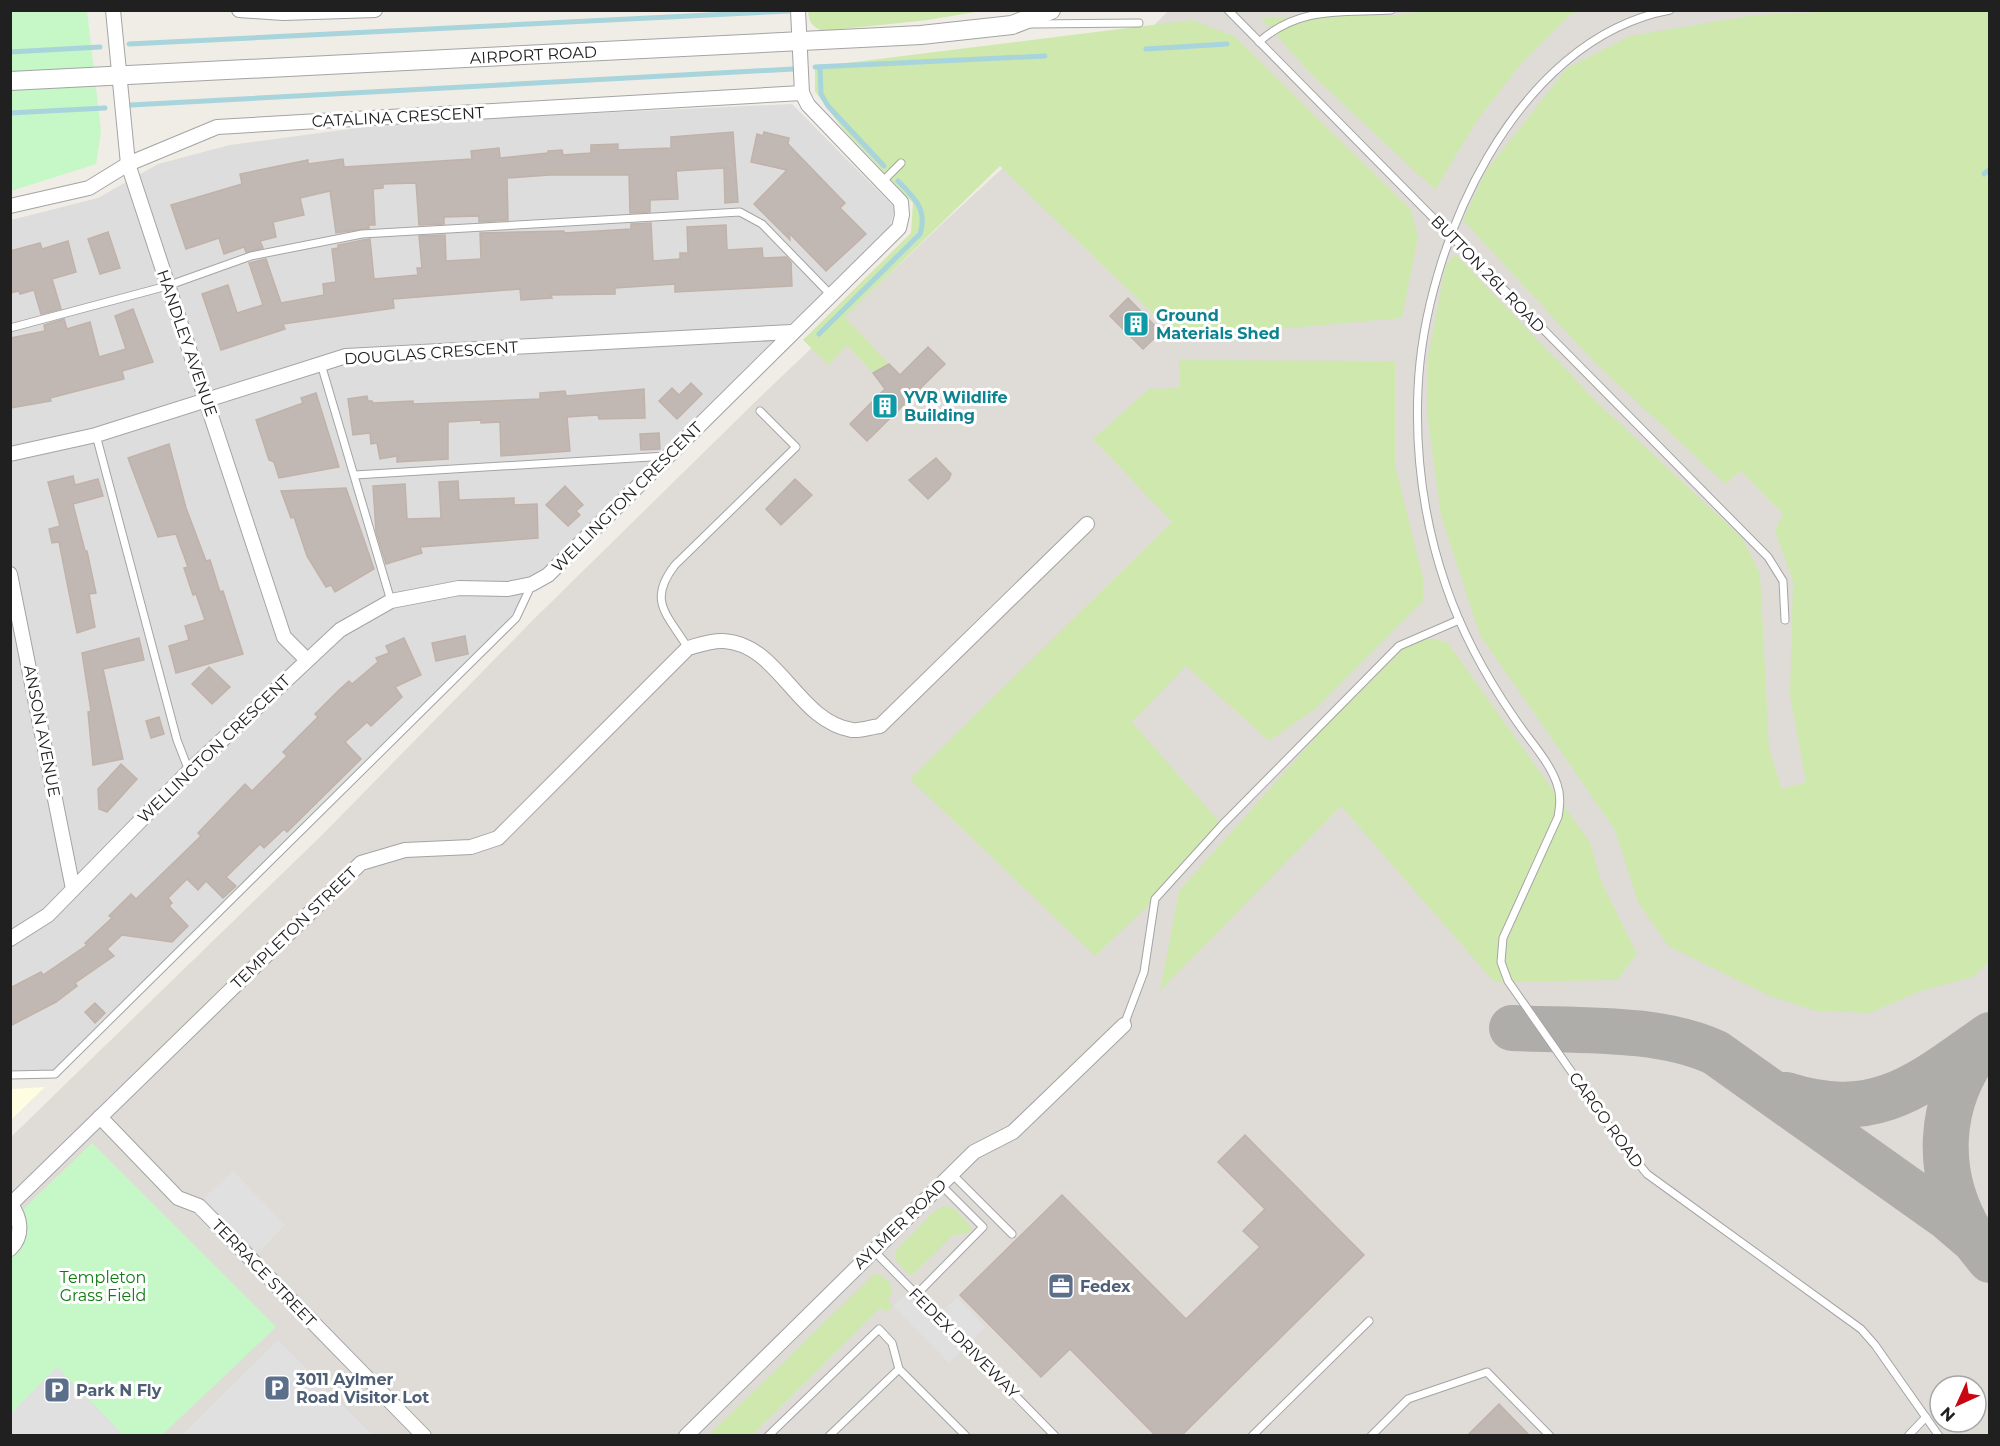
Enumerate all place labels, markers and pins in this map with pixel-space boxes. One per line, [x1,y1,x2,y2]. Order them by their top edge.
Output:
place label: Ground Materials Shed [1156,306,1280,343]
building icon: Ground Materials Shed [1121,309,1151,339]
place label: YVR Wildlife Building [903,388,1008,425]
building icon: YVR Wildlife Building [870,391,900,421]
office icon: Fedex [1046,1271,1076,1301]
place label: Fedex [1080,1277,1131,1296]
place label: 3011 Aylmer Road Visitor Lot [295,1370,429,1407]
parking icon: 3011 Aylmer Road Visitor Lot [262,1373,292,1403]
parking icon: Park N Fly [42,1375,72,1405]
place label: Park N Fly [76,1381,162,1400]

